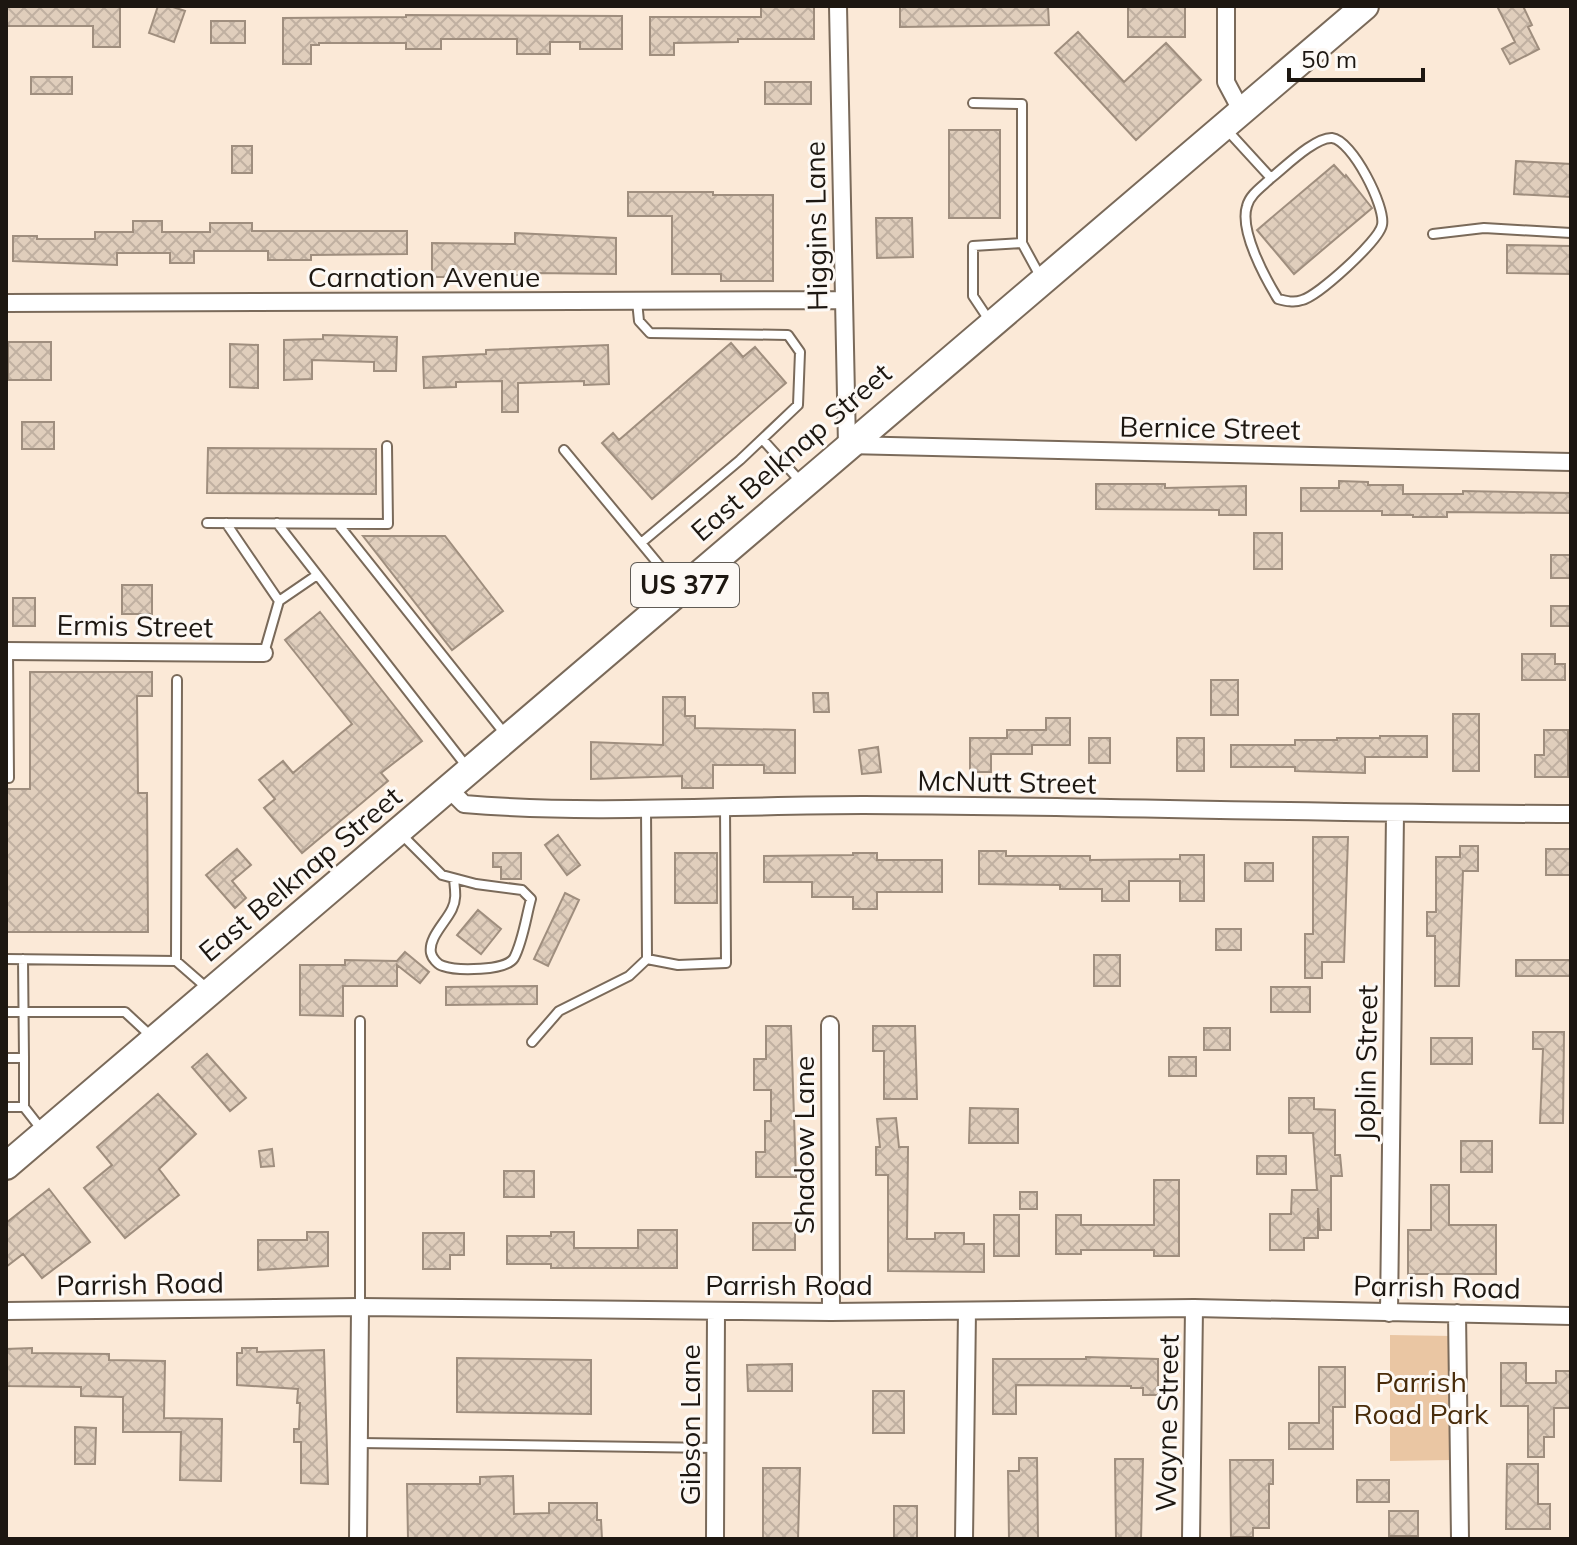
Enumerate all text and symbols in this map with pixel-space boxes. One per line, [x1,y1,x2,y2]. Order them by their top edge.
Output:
scale bar [1289,32,1423,82]
text: 50 m [1301,44,1357,74]
street label: Higgins Lane [797,141,834,311]
street label: Carnation Avenue [308,259,540,294]
street label: East Belknap Street [683,355,898,548]
street label: Bernice Street [1119,408,1301,447]
road number: US 377 [631,563,739,607]
street label: Ermis Street [56,607,214,644]
street label: McNutt Street [917,762,1097,801]
street label: East Belknap Street [191,778,408,969]
street label: Joplin Street [1347,984,1384,1142]
street label: Shadow Lane [786,1056,821,1234]
street label: Parrish Road [56,1265,224,1302]
street label: Parrish Road [705,1267,873,1302]
street label: Parrish Road [1353,1268,1521,1305]
street label: Wayne Street [1147,1334,1186,1512]
street label: Gibson Lane [672,1344,707,1506]
park label: Parrish Road Park [1354,1364,1489,1431]

